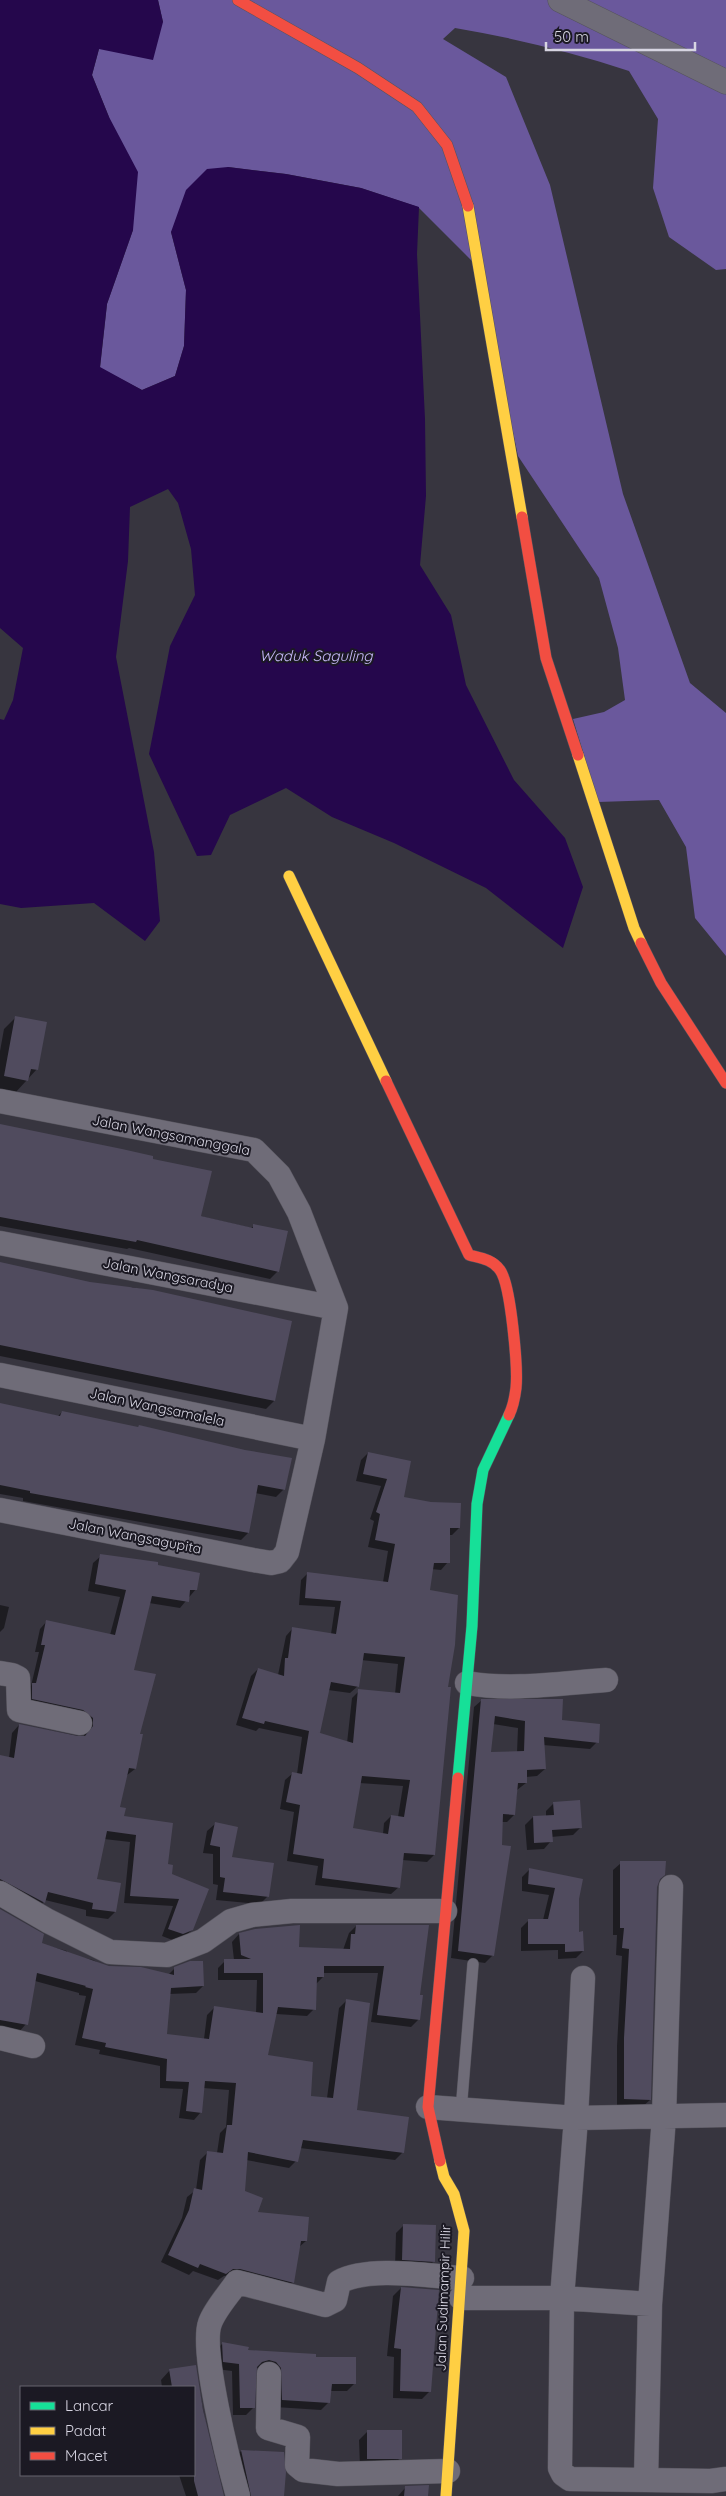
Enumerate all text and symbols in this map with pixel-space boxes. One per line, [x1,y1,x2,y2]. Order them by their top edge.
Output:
scale bar [546,20,695,52]
text: 50 m [554,27,589,46]
water label: Waduk Saguling [259,646,374,665]
street label: Jalan Wangsamanggala [90,1111,252,1159]
street label: Jalan Wangsaradya [101,1254,235,1296]
street label: Jalan Wangsamalela [88,1384,226,1430]
street label: Jalan Wangsagupita [67,1514,203,1558]
street label: Jalan Sudimampir Hilir [431,2224,455,2372]
legend [20,2386,195,2476]
text: Lancar [65,2396,114,2415]
text: Padat [65,2421,106,2440]
text: Macet [65,2446,108,2465]

